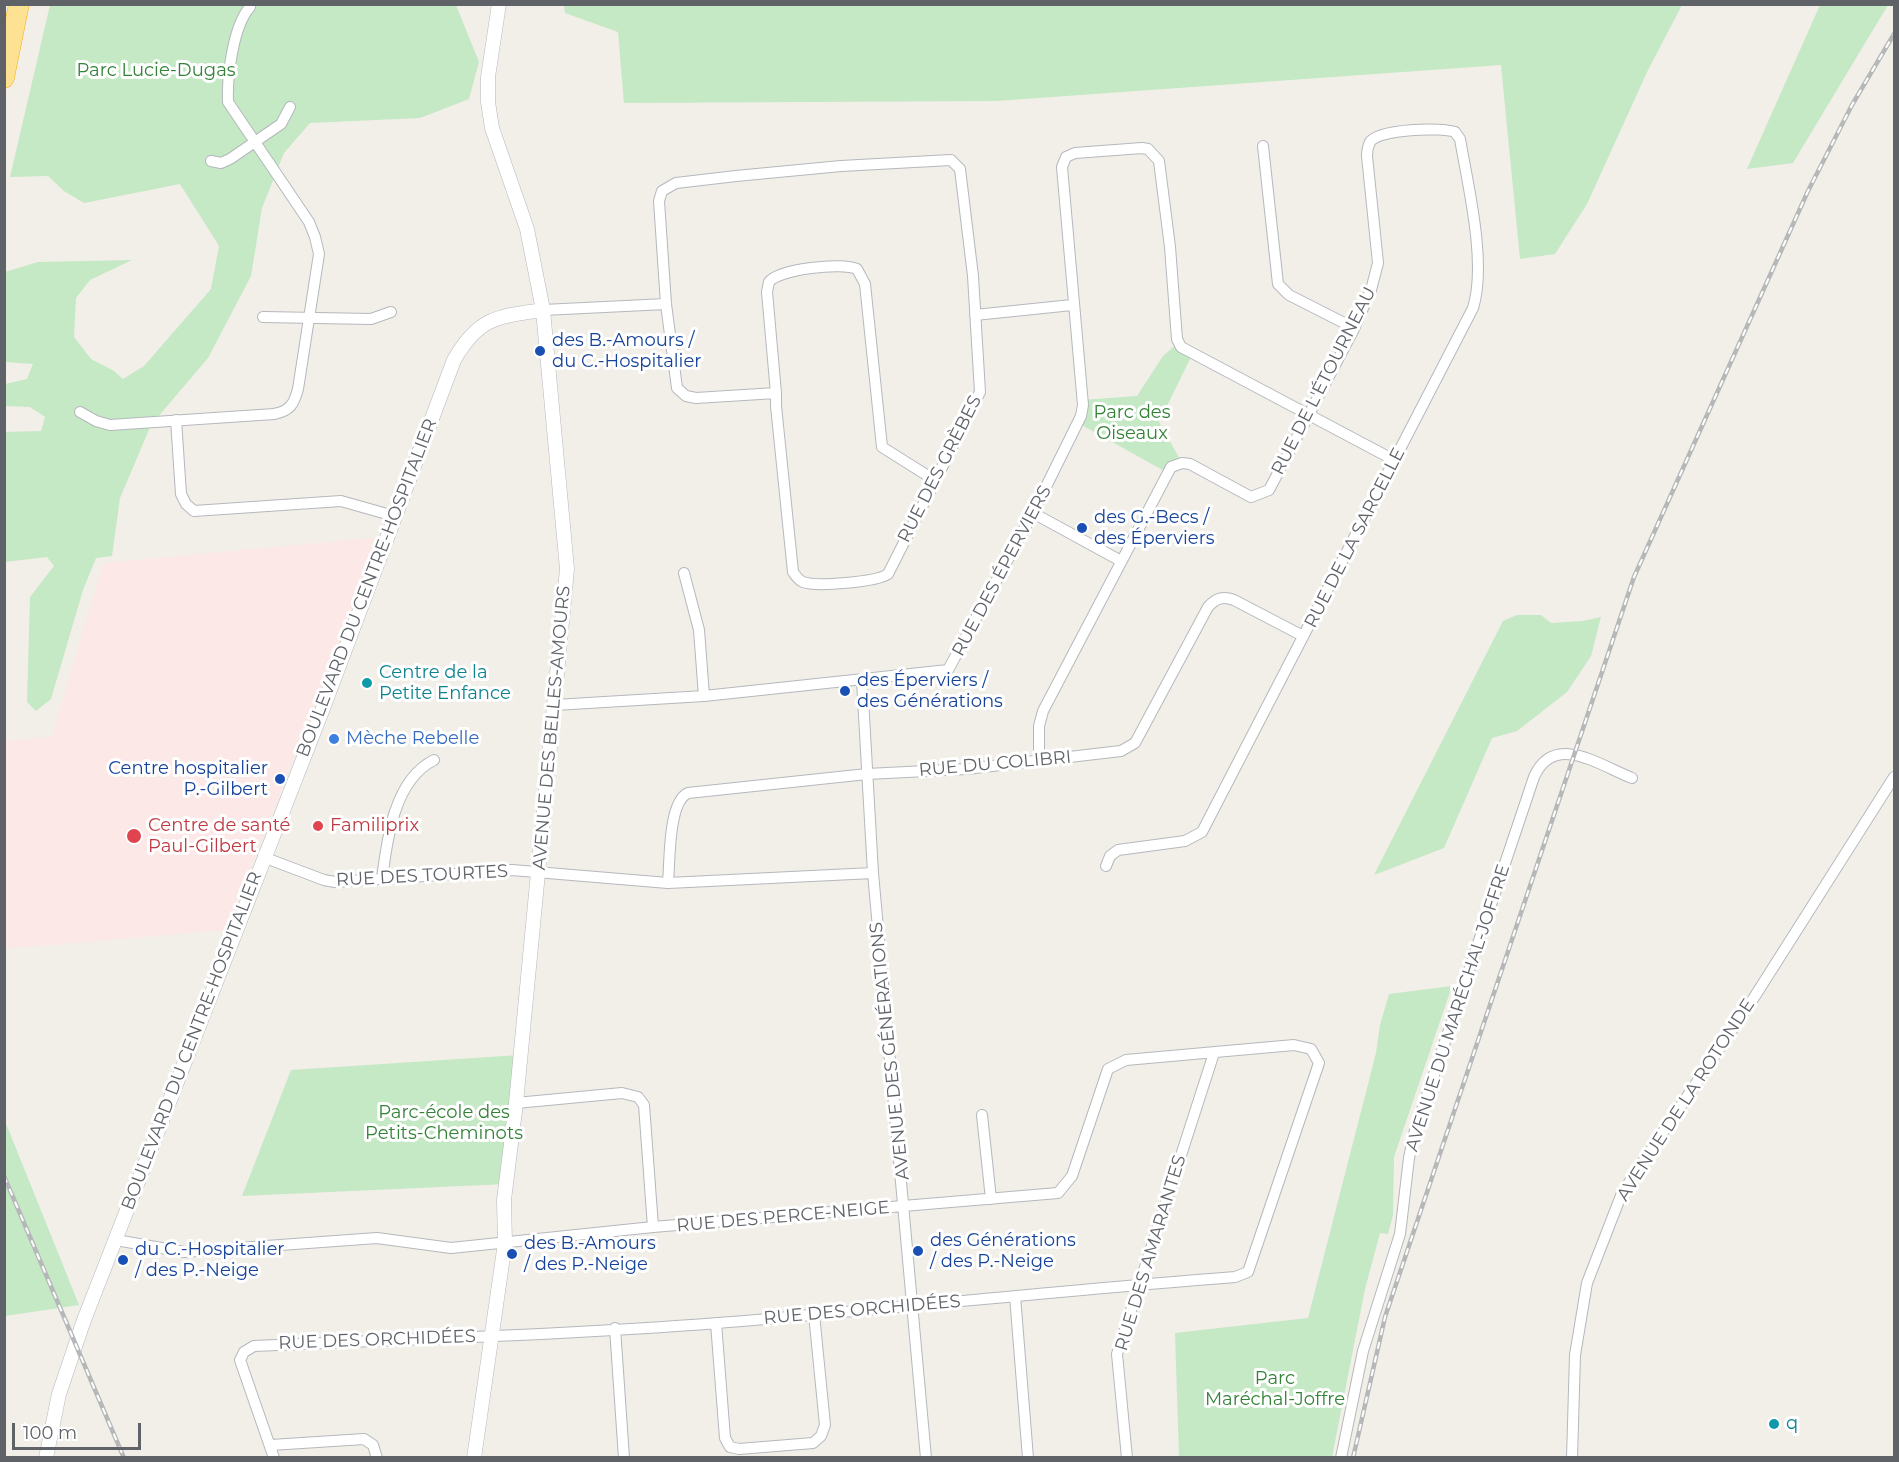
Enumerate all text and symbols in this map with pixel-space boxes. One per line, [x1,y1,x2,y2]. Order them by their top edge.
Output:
park label: Parc Lucie-Dugas [76,60,236,82]
street label: RUE DE L'ÉTOURNEAU [1267,283,1381,479]
place label: des B.-Amours / du C.-Hospitalier [552,330,702,372]
marker: des B.-Amours / du C.-Hospitalier [533,344,547,358]
street label: RUE DES GRÈBES [894,392,986,546]
park label: Parc des Oiseaux [1094,402,1170,444]
street label: BOULEVARD DU CENTRE-HOSPITALIER [292,416,442,760]
street label: RUE DE LA SARCELLE [1300,444,1410,632]
street label: RUE DES ÉPERVIERS [948,482,1056,660]
place label: des G.-Becs / des Éperviers [1094,507,1215,550]
marker: des G.-Becs / des Éperviers [1075,521,1089,535]
street label: AVENUE DES BELLES-AMOURS [529,585,575,871]
place label: Centre de la Petite Enfance [379,662,511,704]
place label: des Éperviers / des Générations [857,670,1003,712]
marker: Centre de la Petite Enfance [360,676,374,690]
marker: des Éperviers / des Générations [838,684,852,698]
place label: Mèche Rebelle [346,728,479,750]
marker: Mèche Rebelle [327,732,341,746]
street label: RUE DU COLIBRI [918,747,1072,781]
place label: Centre hospitalier P.-Gilbert [108,758,268,800]
marker: Centre hospitalier P.-Gilbert [273,772,287,786]
place label: Centre de santé Paul-Gilbert [148,815,290,858]
place label: Familiprix [330,815,419,837]
marker: Familiprix [311,819,325,833]
marker: Centre de santé Paul-Gilbert [125,827,143,845]
street label: RUE DES TOURTES [335,861,509,891]
street label: AVENUE DU MARÉCHAL-JOFFRE [1401,862,1515,1154]
street label: BOULEVARD DU CENTRE-HOSPITALIER [117,869,267,1213]
street label: AVENUE DES GÉNÉRATIONS [866,921,914,1181]
street label: AVENUE DE LA ROTONDE [1612,995,1760,1205]
park label: Parc-école des Petits-Cheminots [365,1102,523,1144]
street label: RUE DES AMARANTES [1111,1152,1191,1354]
street label: RUE DES PERCE-NEIGE [676,1197,890,1237]
place label: des Générations / des P.-Neige [930,1230,1076,1272]
place label: des B.-Amours / des P.-Neige [524,1233,656,1276]
place label: du C.-Hospitalier / des P.-Neige [135,1239,285,1282]
marker: des Générations / des P.-Neige [911,1244,925,1258]
marker: des B.-Amours / des P.-Neige [505,1247,519,1261]
marker: du C.-Hospitalier / des P.-Neige [116,1253,130,1267]
street label: RUE DES ORCHIDÉES [763,1291,961,1329]
street label: RUE DES ORCHIDÉES [278,1326,476,1354]
park label: Parc Maréchal-Joffre [1205,1368,1345,1410]
scale bar [15,1411,144,1449]
place label: q [1786,1413,1798,1435]
marker: q [1767,1417,1781,1431]
text: 100 m [23,1422,77,1444]

